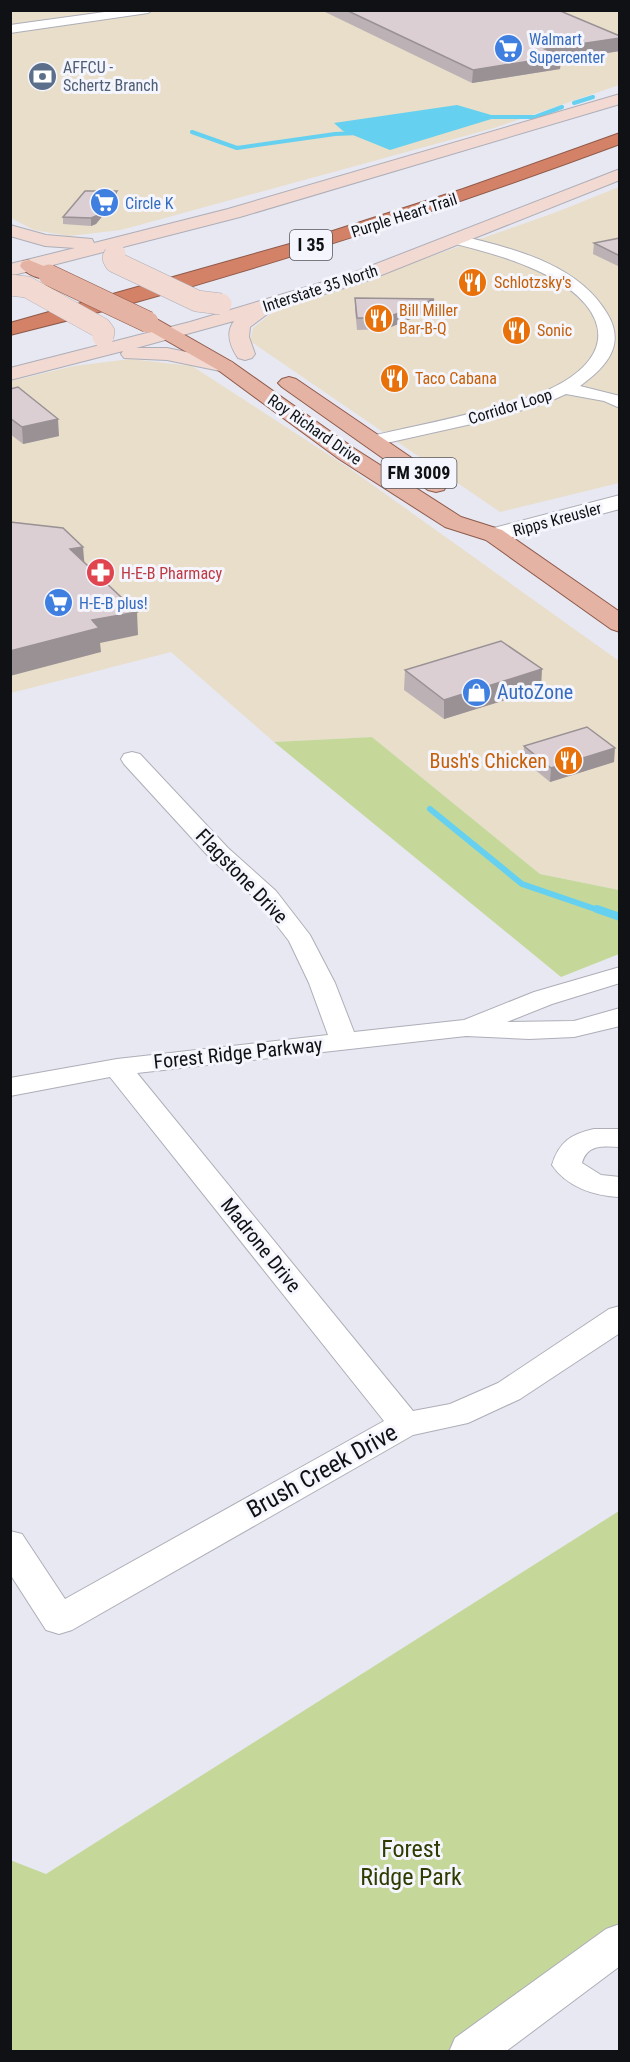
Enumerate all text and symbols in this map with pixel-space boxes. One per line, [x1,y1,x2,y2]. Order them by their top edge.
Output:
place label: Walmart Supercenter [529,30,605,67]
supermarket icon: Walmart Supercenter [492,32,524,64]
place label: AFFCU - Schertz Branch [63,58,158,95]
bank icon: AFFCU - Schertz Branch [26,60,58,92]
supermarket icon: Circle K [88,187,120,219]
street label: Purple Heart Trail [349,189,459,242]
place label: Circle K [125,194,174,213]
road number: I 35 [290,230,332,260]
street label: Interstate 35 North [260,261,380,316]
restaurant icon: Schlotzsky's [457,266,489,298]
place label: Schlotzsky's [494,273,572,292]
place label: Bill Miller Bar-B-Q [399,301,458,338]
restaurant icon: Bill Miller Bar-B-Q [362,303,394,335]
restaurant icon: Sonic [500,314,532,346]
place label: Sonic [537,321,572,340]
restaurant icon: Taco Cabana [378,362,410,394]
place label: Taco Cabana [415,369,497,388]
street label: Corridor Loop [466,385,554,428]
street label: Roy Richard Drive [264,390,365,469]
road number: FM 3009 [382,458,456,488]
street label: Ripps Kreusler [511,499,604,540]
pharmacy icon: H-E-B Pharmacy [84,557,116,589]
place label: H-E-B Pharmacy [121,564,222,583]
supermarket icon: H-E-B plus! [42,587,74,619]
place label: H-E-B plus! [79,594,148,613]
shop icon: AutoZone [460,676,492,708]
place label: AutoZone [497,680,573,704]
restaurant icon: Bush's Chicken [552,745,584,777]
place label: Bush's Chicken [430,749,547,773]
street label: Flagstone Drive [191,824,293,928]
street label: Forest Ridge Parkway [152,1032,324,1074]
street label: Madrone Drive [216,1193,306,1297]
street label: Brush Creek Drive [242,1418,402,1524]
park label: Forest Ridge Park [360,1835,462,1891]

